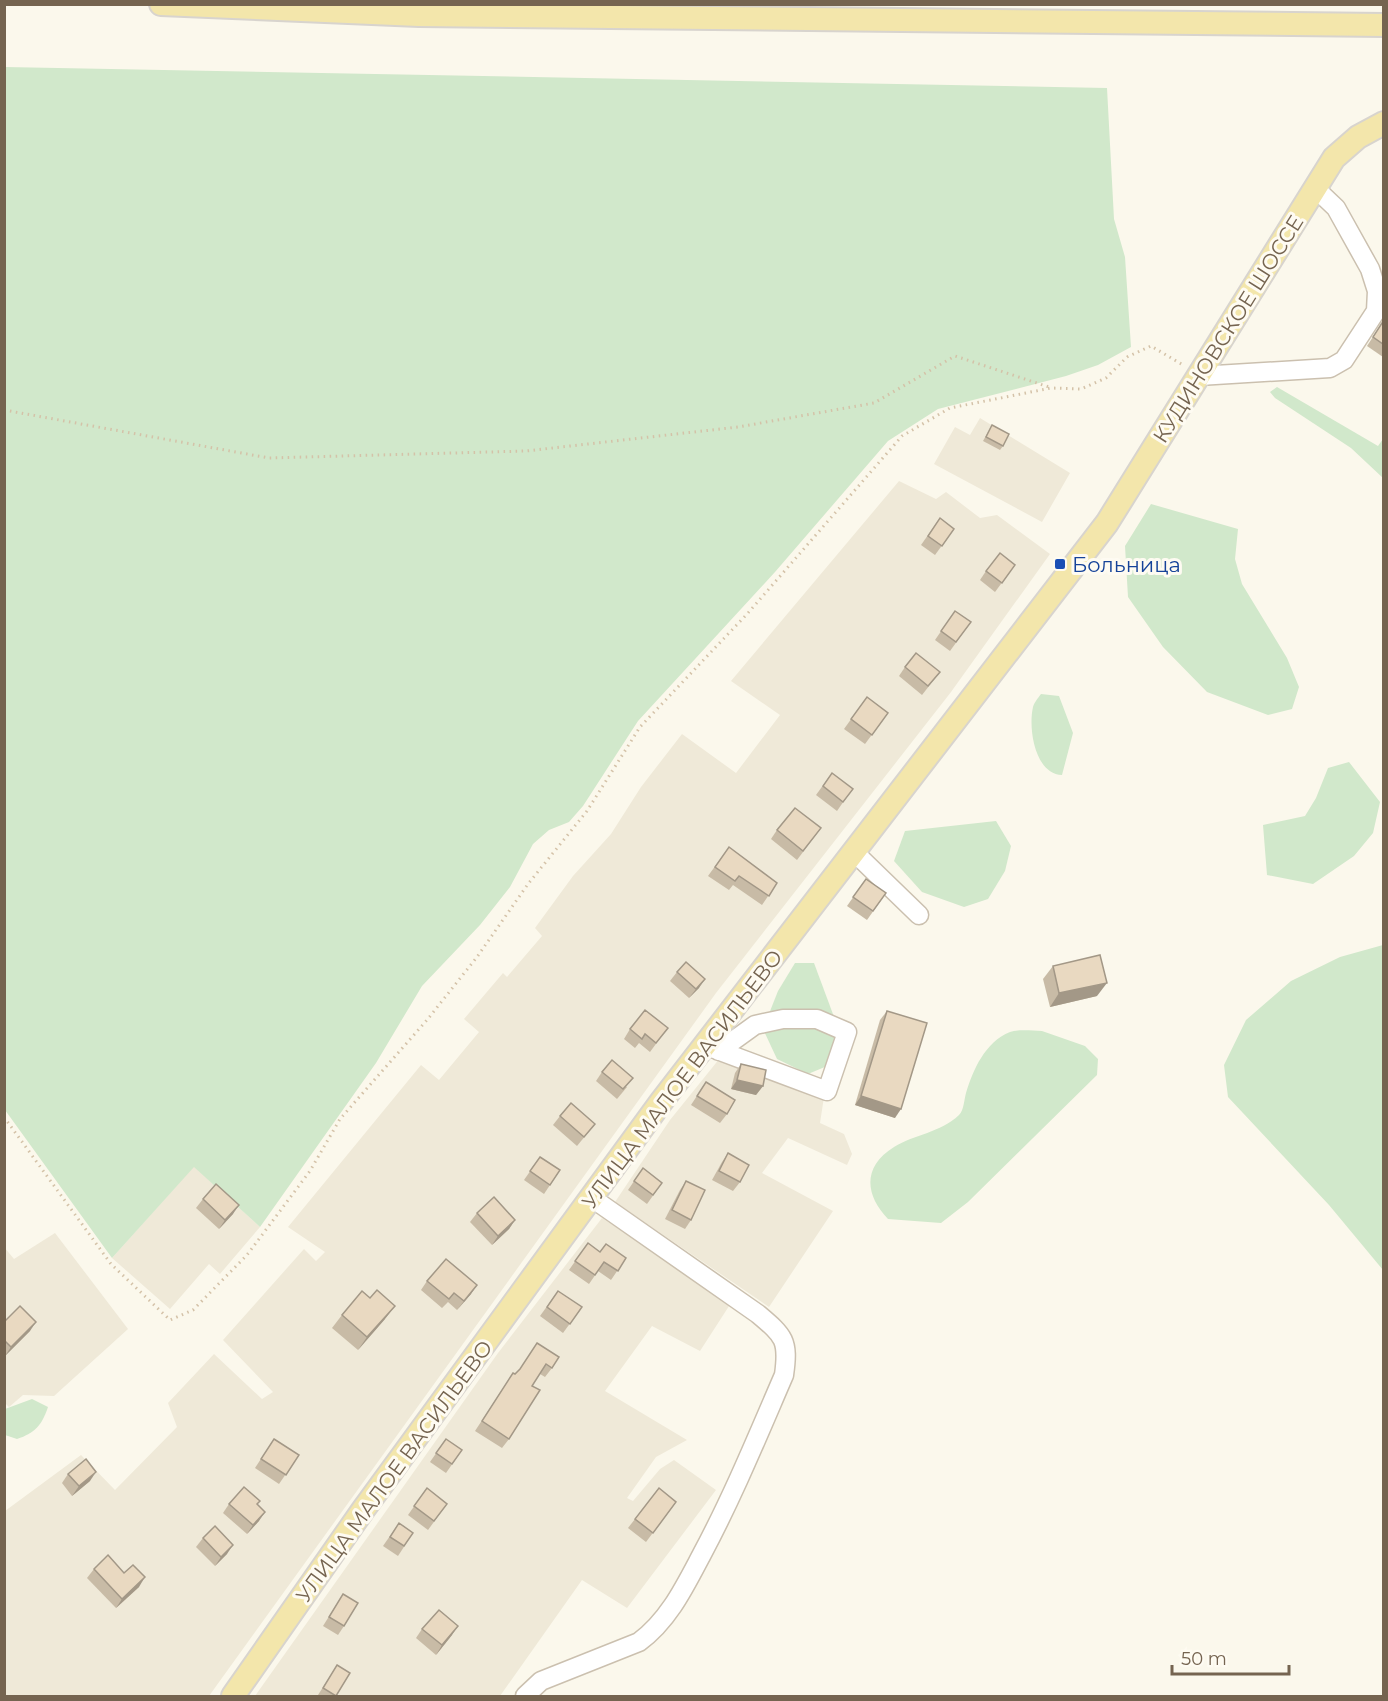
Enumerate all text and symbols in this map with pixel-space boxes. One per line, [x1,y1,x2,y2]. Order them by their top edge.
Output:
street label: КУДИНОВСКОЕ ШОССЕ [1148,211,1308,447]
place label: Больница [1072,552,1181,577]
marker: Больница [1053,557,1067,571]
street label: УЛИЦА МАЛОЕ ВАСИЛЬЕВО [576,945,788,1213]
street label: УЛИЦА МАЛОЕ ВАСИЛЬЕВО [291,1335,497,1607]
scale bar [1172,1638,1289,1676]
text: 50 m [1181,1648,1227,1670]

